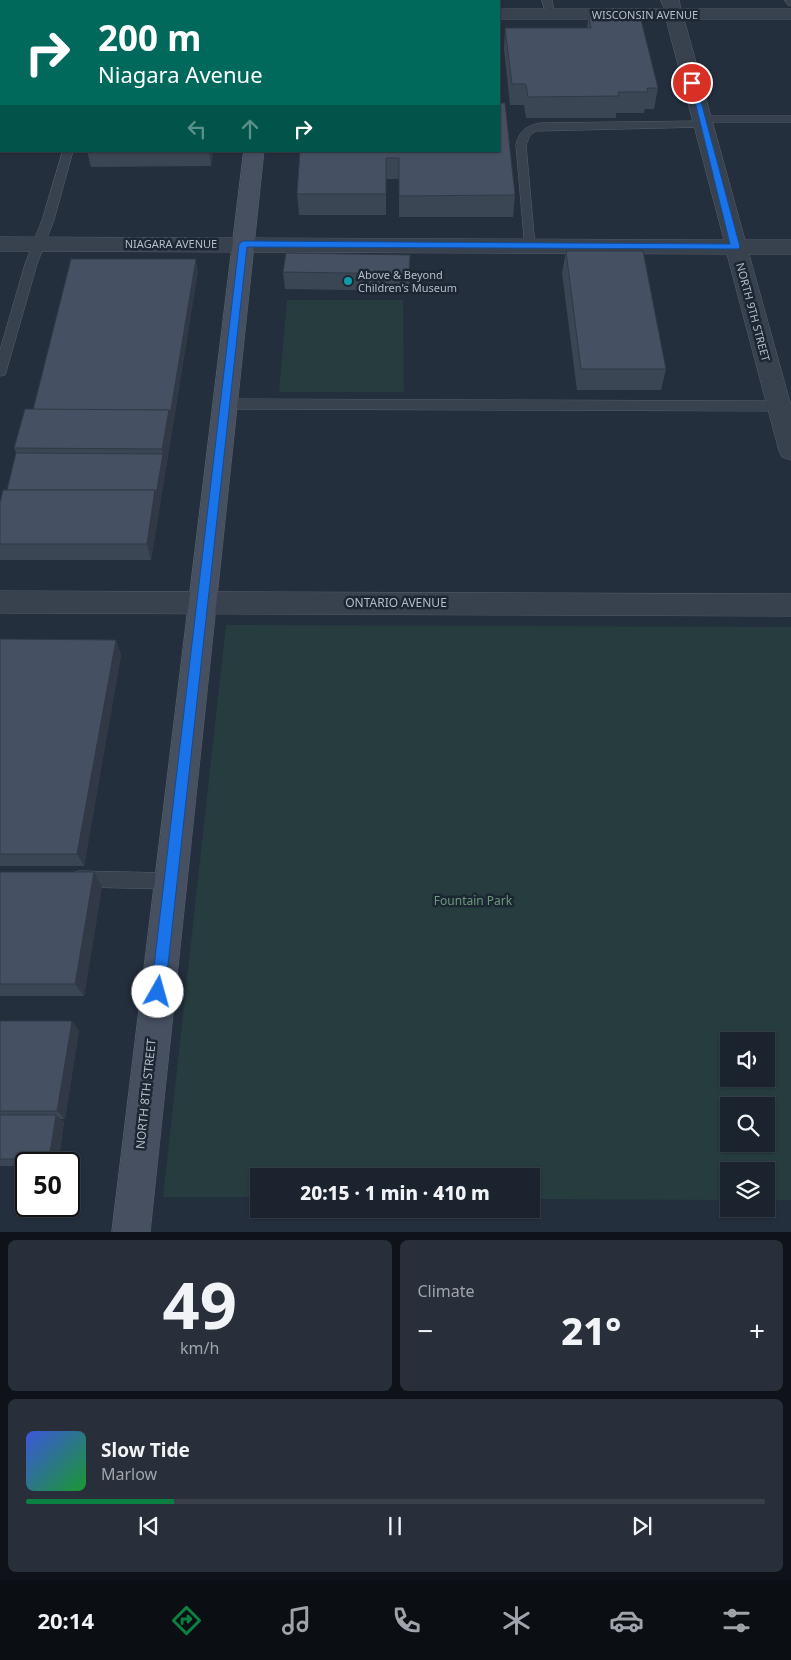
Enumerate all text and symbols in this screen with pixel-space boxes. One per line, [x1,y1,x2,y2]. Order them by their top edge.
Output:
street label: WISCONSIN AVENUE [592,7,698,22]
text: 200 m [98,14,201,61]
icon: right [15,20,80,85]
text: Niagara Avenue [98,59,263,89]
pin [671,62,713,104]
icon: arrive [678,69,706,97]
icon: left [183,115,211,143]
icon: ahead [236,115,264,143]
icon: right [289,115,317,143]
street label: NIAGARA AVENUE [125,236,217,251]
street label: NORTH 9TH STREET [733,261,774,363]
place label: Above & Beyond Children's Museum [358,267,457,295]
marker: Above & Beyond Children's Museum [342,275,354,287]
street label: ONTARIO AVENUE [345,594,447,611]
park label: Fountain Park [434,892,513,909]
position arrow [131,965,183,1017]
map controls [720,1032,775,1217]
button: sound [720,1032,775,1087]
street label: NORTH 8TH STREET [131,1038,160,1150]
button: search [720,1097,775,1152]
speed limit sign: 50 [15,1152,80,1217]
button: layers [720,1162,775,1217]
text: 20:15 · 1 min · 410 m [300,1180,490,1206]
text: 49 [163,1260,237,1348]
text: Climate [418,1280,475,1302]
text: 21° [561,1304,621,1356]
text: − [418,1311,434,1349]
text: + [749,1311,765,1349]
text: km/h [180,1337,219,1359]
text: Slow Tide [101,1437,190,1463]
text: Marlow [101,1463,157,1485]
icon: previous [135,1512,163,1540]
icon: pause [381,1512,409,1540]
icon: next [628,1512,656,1540]
icon: directions [169,1603,204,1638]
icon: music [279,1603,314,1638]
icon: phone [389,1603,424,1638]
icon: climate [499,1603,534,1638]
icon: car [609,1603,644,1638]
icon: filters [719,1603,754,1638]
text: 20:14 [37,1605,94,1635]

